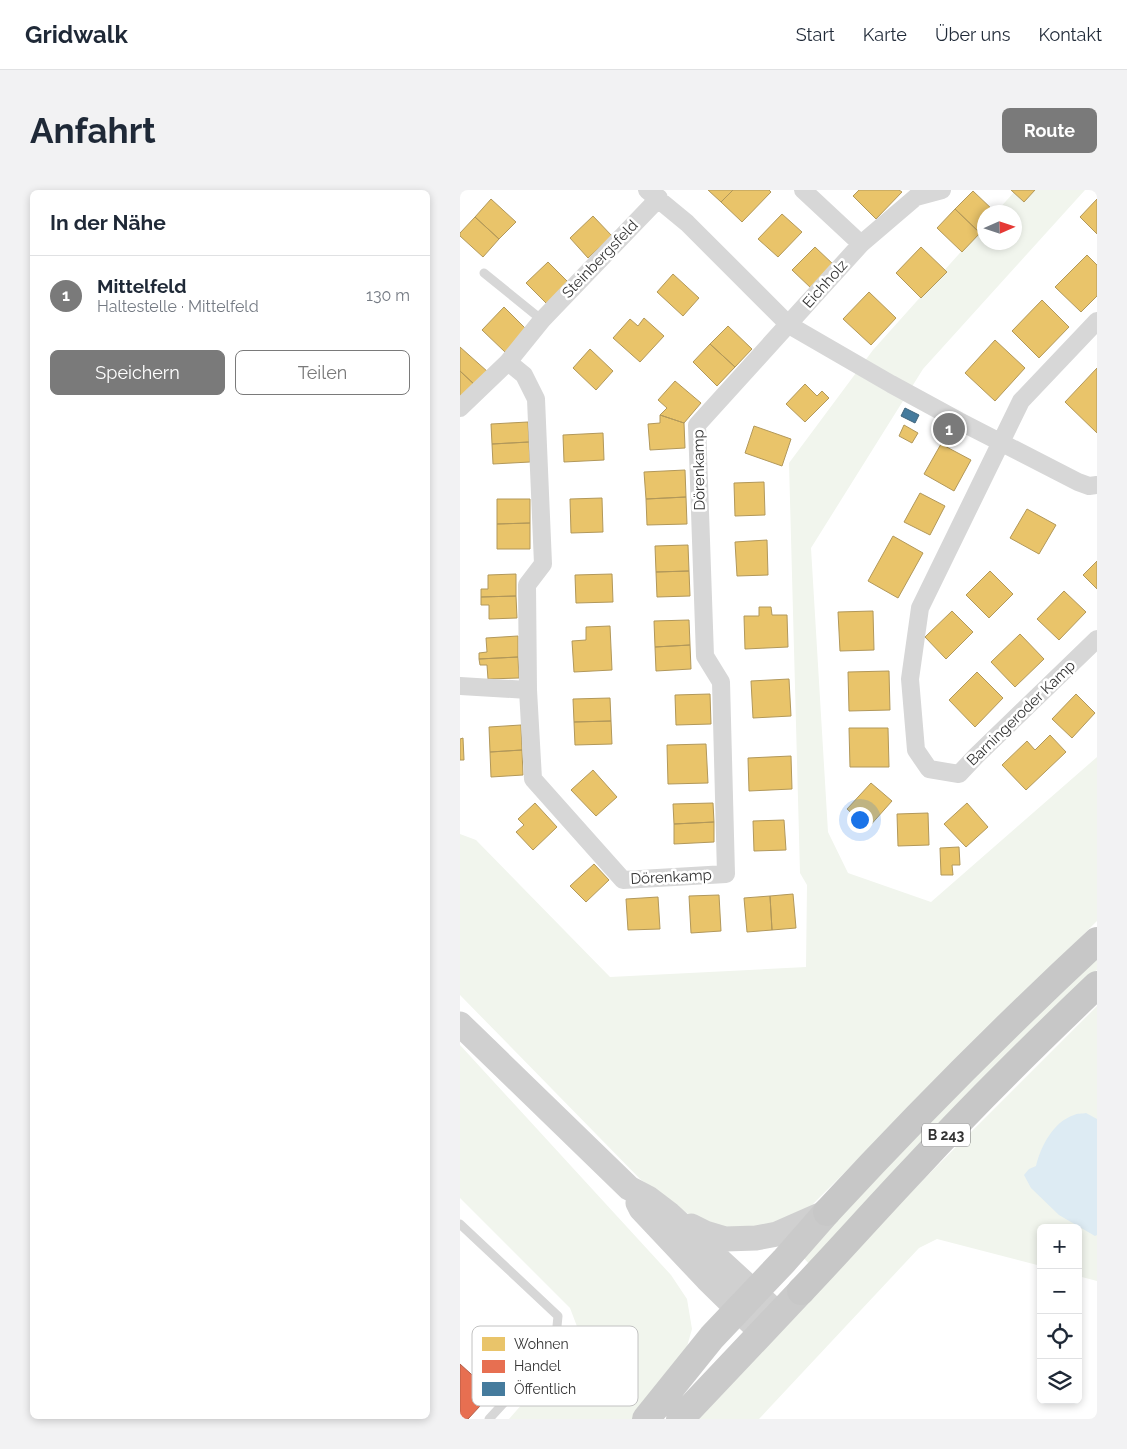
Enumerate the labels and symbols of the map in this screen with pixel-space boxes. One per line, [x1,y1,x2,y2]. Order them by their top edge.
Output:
north arrow [977,205,1022,250]
street label: Steinbergsfeld [558,216,642,302]
street label: Eichholz [799,256,851,312]
pin: 1 [933,410,965,448]
street label: Dörenkamp [689,429,709,511]
street label: Barningeroder Kamp [963,657,1079,769]
your location [847,807,873,833]
street label: Dörenkamp [630,866,712,888]
road number: B 243 [922,1124,970,1146]
legend [472,1326,638,1406]
text: Wohnen [514,1336,569,1352]
text: Handel [514,1358,561,1374]
text: Öffentlich [514,1379,576,1397]

